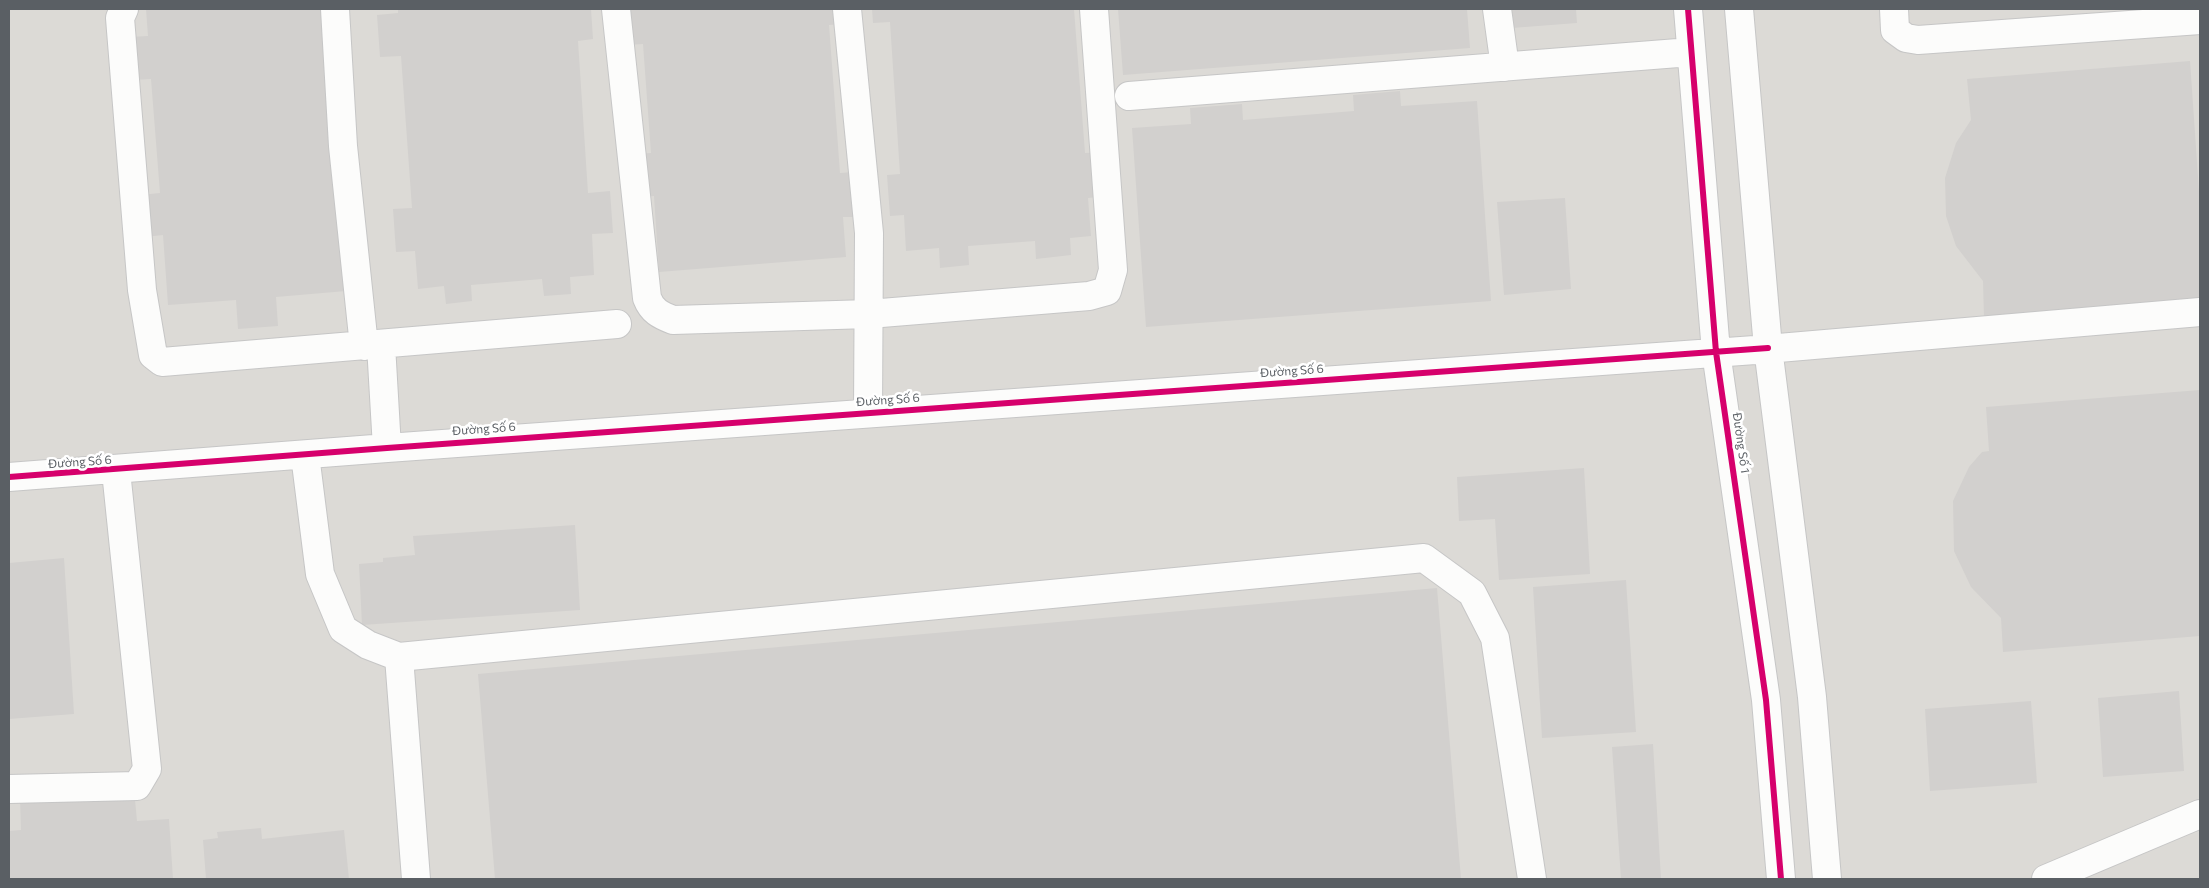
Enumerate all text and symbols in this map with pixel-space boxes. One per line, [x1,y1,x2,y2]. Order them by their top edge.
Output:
street label: Đường Số 6 [1260,362,1324,380]
street label: Đường Số 6 [856,391,920,409]
street label: Đường Số 1 [1730,412,1752,474]
street label: Đường Số 6 [452,420,516,438]
street label: Đường Số 6 [48,453,112,471]

